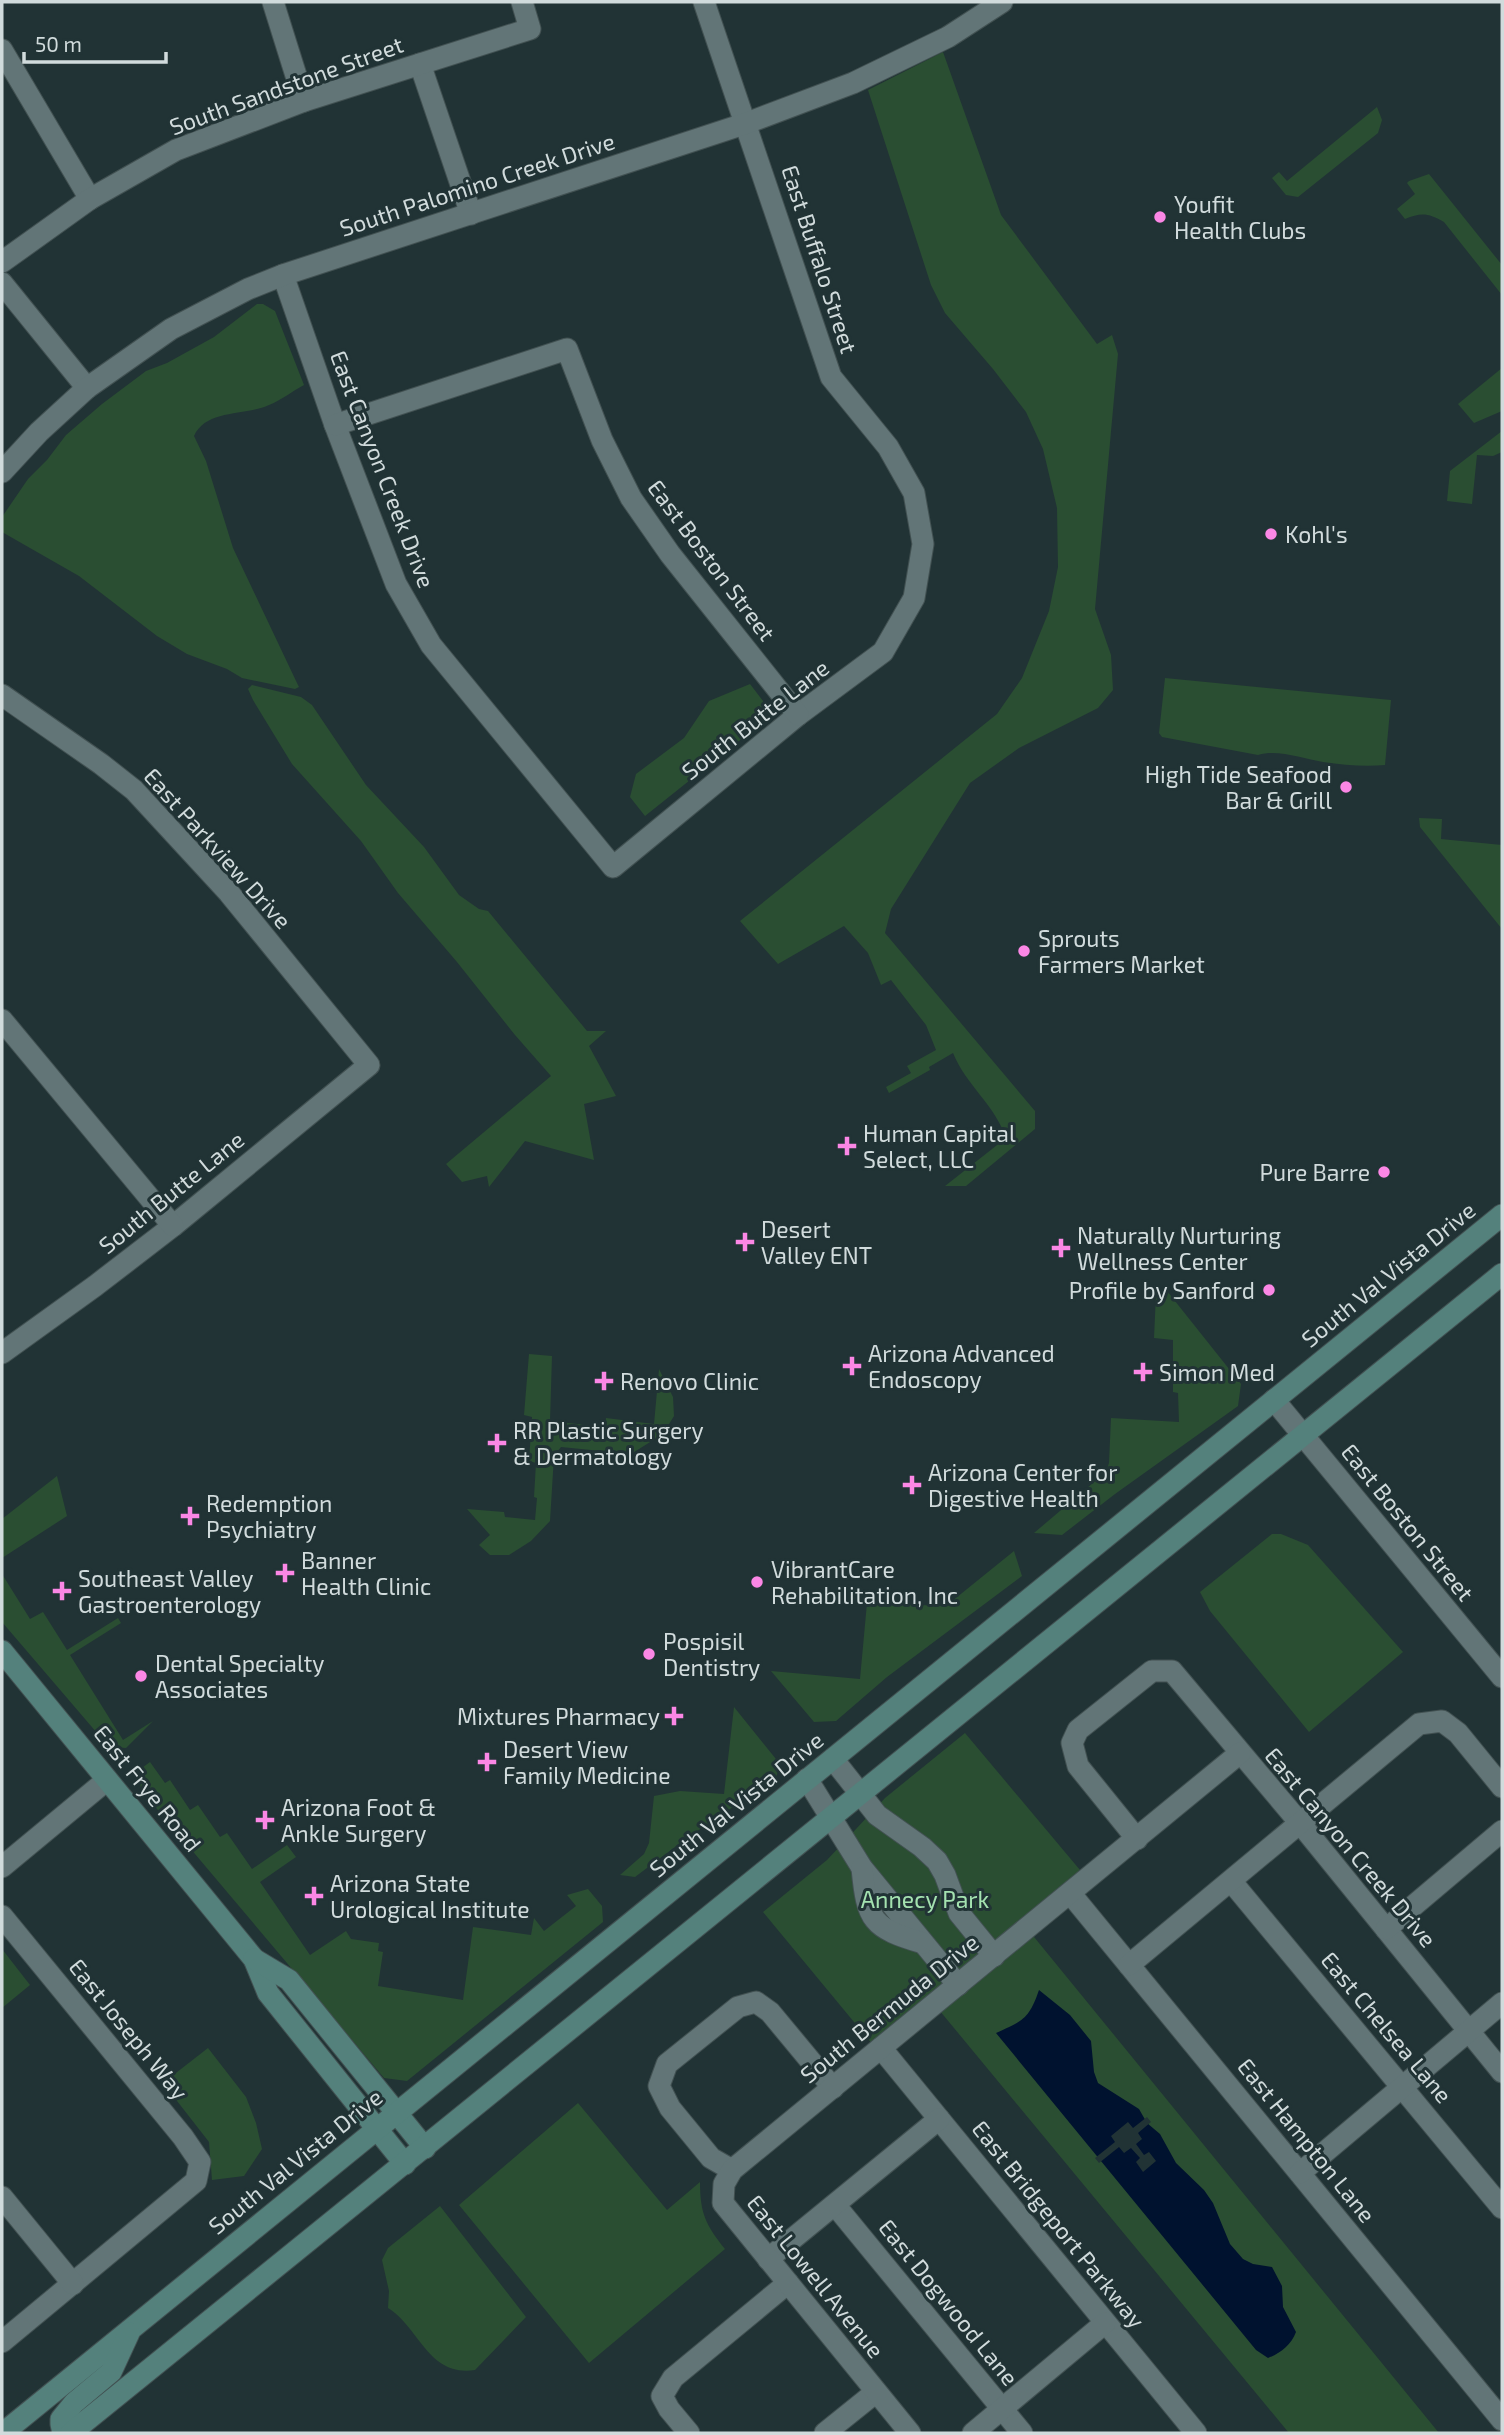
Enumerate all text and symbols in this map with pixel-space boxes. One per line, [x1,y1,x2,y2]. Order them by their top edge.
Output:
scale bar [24,21,166,65]
street label: South Sandstone Street [165,30,407,140]
text: 50 m [35,31,82,56]
street label: South Palomino Creek Drive [336,126,618,242]
street label: East Buffalo Street [776,161,864,357]
place label: Youfit Health Clubs [1174,190,1306,244]
marker: Youfit Health Clubs [1152,209,1168,225]
street label: East Canyon Creek Drive [325,346,441,592]
street label: East Boston Street [642,474,782,646]
place label: Kohl's [1285,520,1348,548]
marker: Kohl's [1263,526,1279,542]
street label: South Butte Lane [676,653,834,785]
place label: High Tide Seafood Bar & Grill [1145,760,1332,814]
street label: East Parkview Drive [138,762,298,934]
marker: High Tide Seafood Bar & Grill [1338,779,1354,795]
place label: Sprouts Farmers Market [1038,924,1205,978]
marker: Sprouts Farmers Market [1016,943,1032,959]
place label: Human Capital Select, LLC [863,1119,1016,1173]
street label: South Butte Lane [93,1125,249,1259]
marker: Human Capital Select, LLC [837,1136,857,1156]
place label: Pure Barre [1260,1158,1370,1186]
marker: Pure Barre [1376,1164,1392,1180]
street label: South Val Vista Drive [1296,1195,1480,1353]
place label: Desert Valley ENT [761,1215,872,1269]
place label: Naturally Nurturing Wellness Center [1077,1221,1281,1275]
marker: Desert Valley ENT [735,1232,755,1252]
marker: Naturally Nurturing Wellness Center [1051,1238,1071,1258]
place label: Profile by Sanford [1069,1276,1255,1304]
marker: Profile by Sanford [1261,1282,1277,1298]
place label: Arizona Advanced Endoscopy [868,1339,1055,1393]
marker: Arizona Advanced Endoscopy [842,1356,862,1376]
place label: Simon Med [1159,1358,1275,1386]
marker: Simon Med [1133,1362,1153,1382]
place label: Renovo Clinic [620,1367,759,1395]
marker: Renovo Clinic [594,1371,614,1391]
place label: RR Plastic Surgery & Dermatology [513,1416,704,1470]
marker: RR Plastic Surgery & Dermatology [487,1433,507,1453]
street label: East Boston Street [1336,1438,1480,1607]
place label: Arizona Center for Digestive Health [928,1458,1117,1512]
marker: Arizona Center for Digestive Health [902,1475,922,1495]
place label: Redemption Psychiatry [206,1489,332,1543]
marker: Redemption Psychiatry [180,1506,200,1526]
place label: Banner Health Clinic [301,1546,431,1600]
place label: VibrantCare Rehabilitation, Inc [771,1555,958,1609]
marker: Banner Health Clinic [275,1563,295,1583]
place label: Southeast Valley Gastroenterology [78,1564,261,1618]
marker: VibrantCare Rehabilitation, Inc [749,1574,765,1590]
marker: Southeast Valley Gastroenterology [52,1581,72,1601]
place label: Pospisil Dentistry [663,1627,760,1681]
marker: Pospisil Dentistry [641,1646,657,1662]
place label: Dental Specialty Associates [155,1649,325,1703]
marker: Dental Specialty Associates [133,1668,149,1684]
place label: Mixtures Pharmacy [457,1702,660,1730]
marker: Mixtures Pharmacy [666,1708,682,1724]
street label: East Frye Road [88,1719,208,1857]
street label: South Val Vista Drive [644,1725,828,1883]
place label: Desert View Family Medicine [503,1735,671,1789]
street label: East Canyon Creek Drive [1259,1742,1443,1952]
marker: Desert View Family Medicine [477,1752,497,1772]
place label: Arizona Foot & Ankle Surgery [281,1793,436,1847]
marker: Arizona Foot & Ankle Surgery [255,1810,275,1830]
place label: Arizona State Urological Institute [330,1869,530,1923]
park label: Annecy Park [861,1885,990,1913]
marker: Arizona State Urological Institute [304,1886,324,1906]
street label: South Bermuda Drive [794,1928,984,2088]
street label: East Chelsea Lane [1316,1946,1458,2108]
street label: East Joseph Way [64,1953,194,2105]
street label: East Hampton Lane [1232,2052,1382,2228]
street label: South Val Vista Drive [203,2082,387,2240]
street label: East Bridgeport Parkway [967,2115,1151,2333]
street label: East Lowell Avenue [742,2189,890,2363]
street label: East Dogwood Lane [873,2213,1025,2391]

